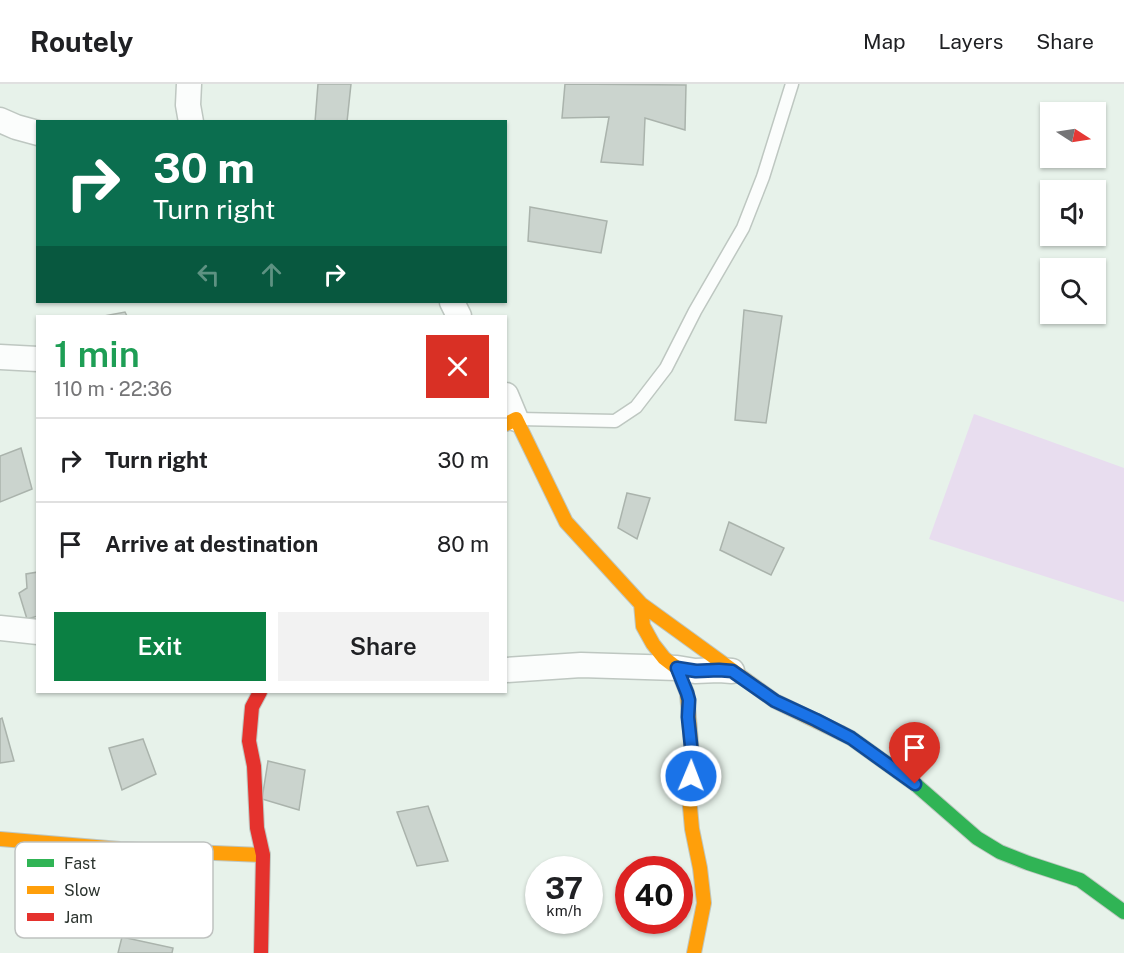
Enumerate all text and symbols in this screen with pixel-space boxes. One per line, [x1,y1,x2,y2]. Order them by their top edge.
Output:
text: Routely [30,25,133,58]
text: Map [863,29,906,54]
text: Layers [939,29,1003,54]
text: Share [1036,29,1094,54]
north arrow [1040,102,1106,168]
map controls [1040,102,1106,324]
text: 30 m [153,143,255,192]
icon: right [54,144,132,222]
button: sound [1040,180,1106,246]
text: Turn right [153,193,276,225]
icon: left [192,258,225,291]
icon: ahead [255,258,288,291]
icon: right [318,258,351,291]
button: search [1040,258,1106,324]
text: 1 min [54,333,140,375]
button: close [426,335,489,398]
text: 110 m · 22:36 [54,377,172,401]
icon: right [54,444,87,477]
text: Turn right [105,447,208,473]
text: 30 m [437,447,489,473]
icon: arrive [54,528,87,561]
text: Arrive at destination [105,531,318,557]
text: 80 m [437,531,489,557]
button: Exit [54,612,266,681]
button: Share [278,612,489,681]
pin [889,722,940,784]
icon: arrive [898,731,931,764]
position arrow [659,744,723,808]
legend [15,842,213,938]
text: Fast [64,854,96,873]
speed limit sign: 40 [615,856,693,934]
text: 37 [545,870,583,906]
text: Slow [64,881,101,900]
text: km/h [546,902,582,919]
text: Jam [64,908,93,927]

